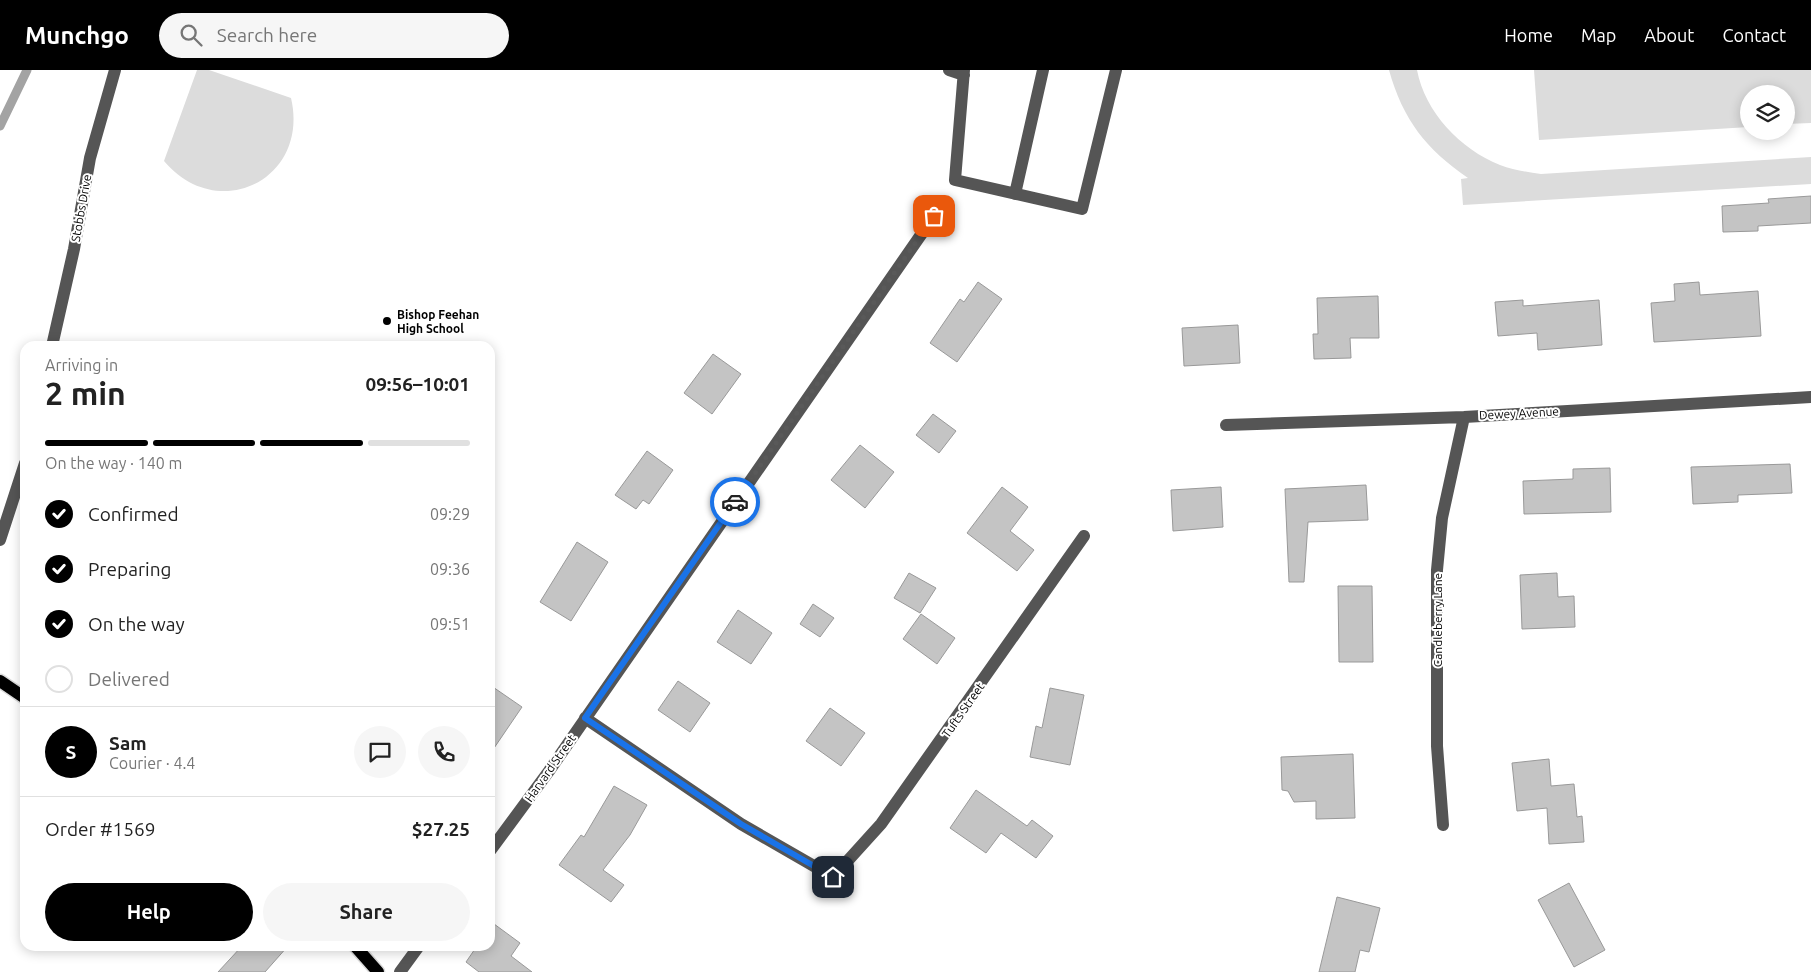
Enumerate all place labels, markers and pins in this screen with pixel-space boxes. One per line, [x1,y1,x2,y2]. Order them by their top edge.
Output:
pin [913,195,955,237]
place label: Bishop Feehan High School [397,308,479,335]
marker: Bishop Feehan High School [381,315,393,327]
pin [812,856,854,898]

